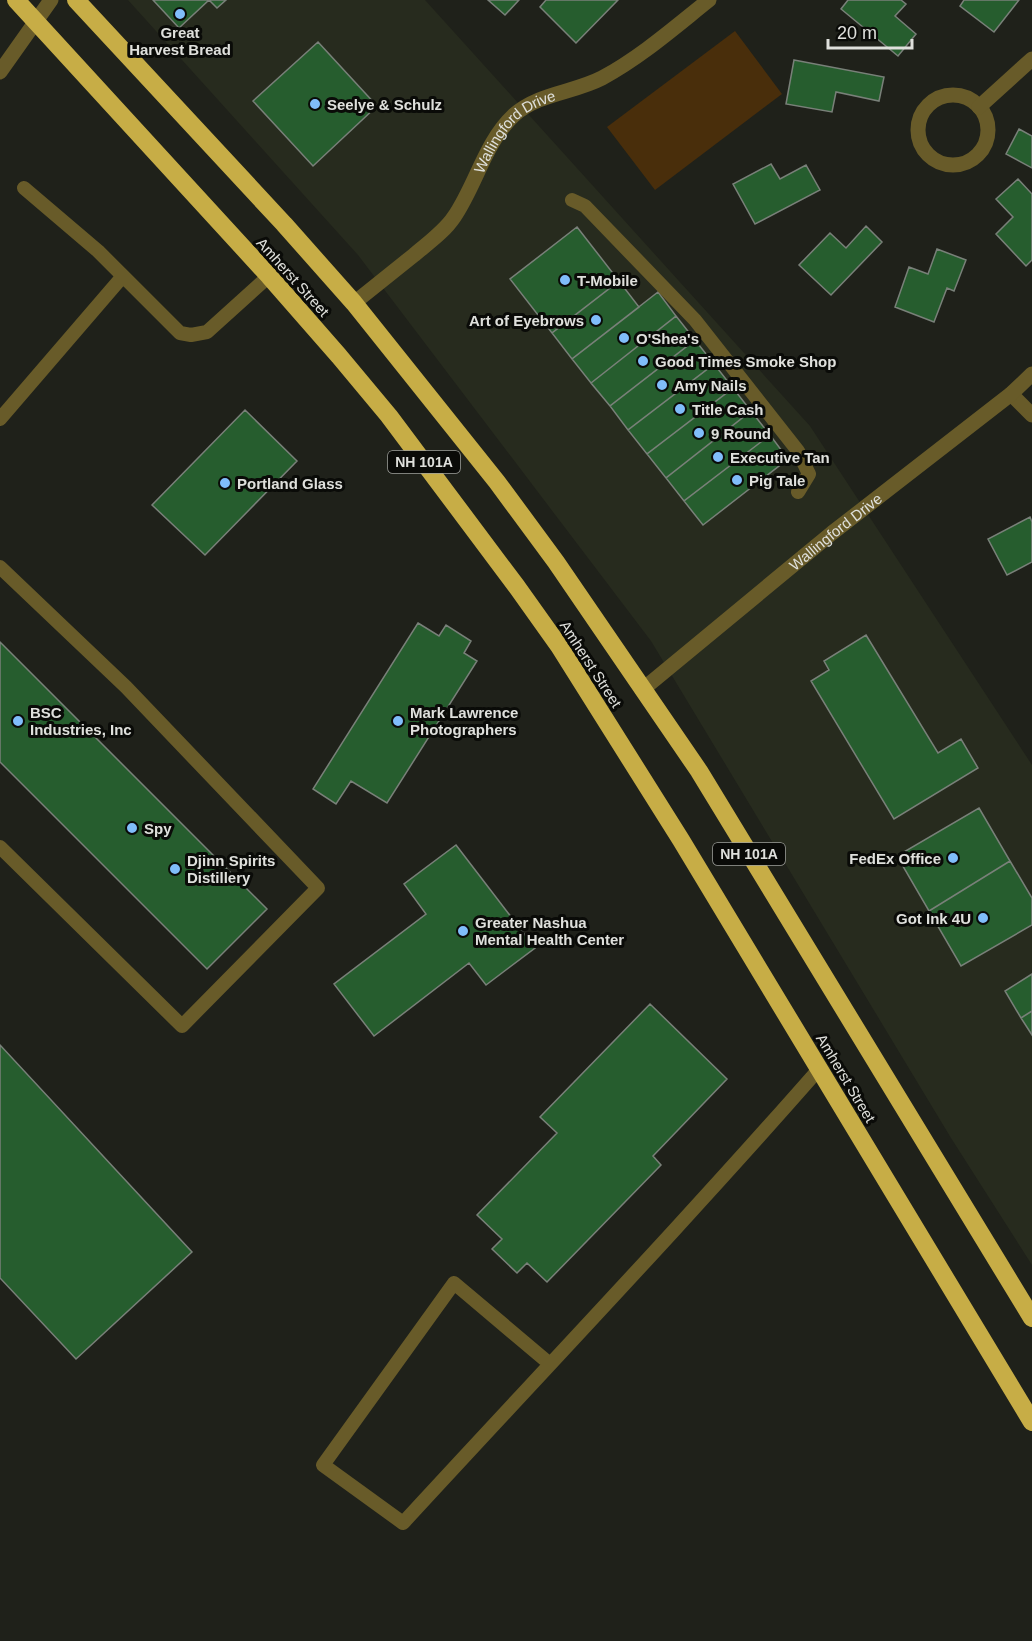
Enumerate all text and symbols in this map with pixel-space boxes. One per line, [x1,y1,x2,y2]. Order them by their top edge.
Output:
marker: Great Harvest Bread [173,7,187,21]
scale bar [828,12,912,50]
text: 20 m [837,23,877,43]
place label: Great Harvest Bread [129,24,231,58]
street label: Wallingford Drive [470,86,557,176]
place label: Seelye & Schulz [327,96,442,113]
marker: Seelye & Schulz [308,97,322,111]
street label: Amherst Street [253,234,333,320]
place label: T-Mobile [577,272,638,289]
marker: T-Mobile [558,273,572,287]
place label: Art of Eyebrows [469,312,584,329]
marker: Art of Eyebrows [589,313,603,327]
place label: O'Shea's [636,330,699,347]
marker: O'Shea's [617,331,631,345]
place label: Good Times Smoke Shop [655,353,836,370]
marker: Good Times Smoke Shop [636,354,650,368]
place label: Amy Nails [674,377,747,394]
marker: Amy Nails [655,378,669,392]
place label: Title Cash [692,401,763,418]
marker: Title Cash [673,402,687,416]
place label: 9 Round [711,425,771,442]
marker: 9 Round [692,426,706,440]
place label: Executive Tan [730,449,830,466]
marker: Executive Tan [711,450,725,464]
road number: NH 101A [388,451,460,473]
place label: Pig Tale [749,472,805,489]
marker: Pig Tale [730,473,744,487]
place label: Portland Glass [237,475,343,492]
marker: Portland Glass [218,476,232,490]
street label: Wallingford Drive [785,489,885,574]
street label: Amherst Street [557,617,626,711]
place label: BSC Industries, Inc [30,704,132,738]
place label: Mark Lawrence Photographers [410,704,518,738]
marker: BSC Industries, Inc [11,714,25,728]
marker: Mark Lawrence Photographers [391,714,405,728]
place label: Spy [144,820,172,837]
marker: Spy [125,821,139,835]
road number: NH 101A [713,843,785,865]
place label: FedEx Office [849,850,941,867]
marker: FedEx Office [946,851,960,865]
place label: Djinn Spirits Distillery [187,852,275,886]
marker: Djinn Spirits Distillery [168,862,182,876]
place label: Got Ink 4U [896,910,971,927]
marker: Got Ink 4U [976,911,990,925]
place label: Greater Nashua Mental Health Center [475,914,624,948]
marker: Greater Nashua Mental Health Center [456,924,470,938]
street label: Amherst Street [813,1031,879,1126]

